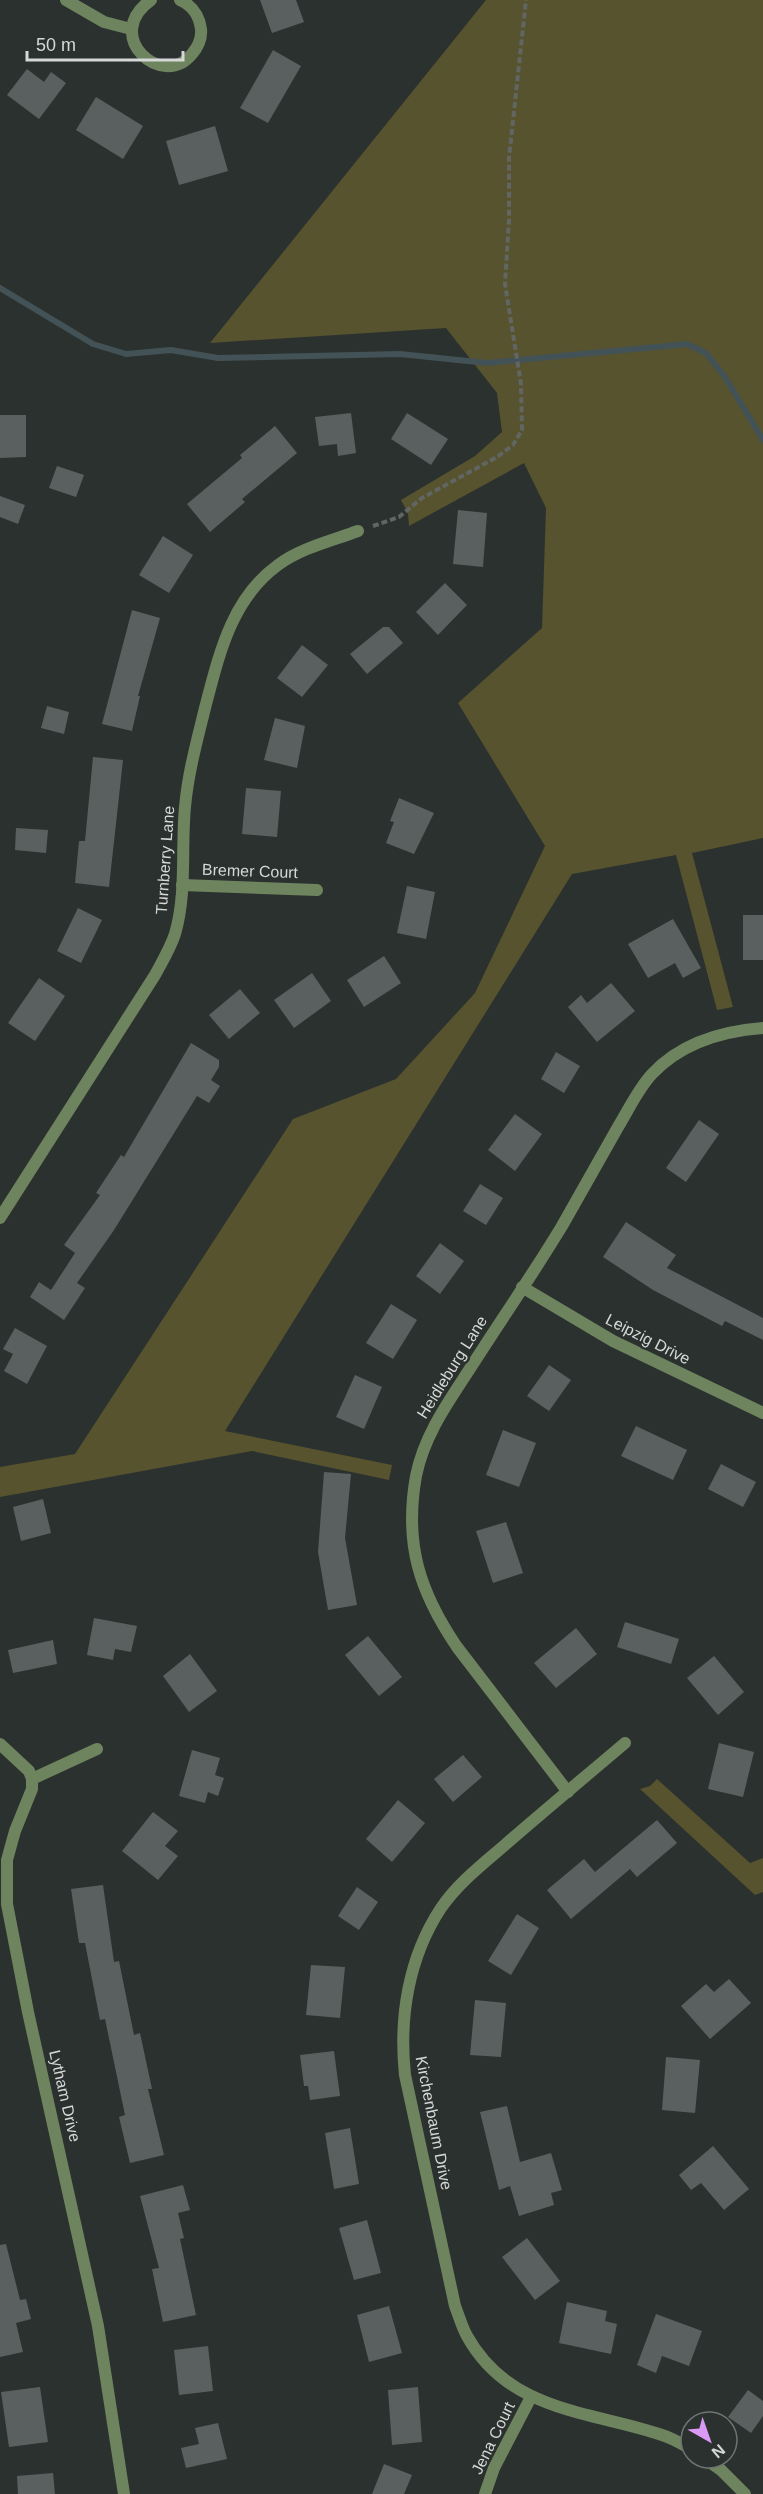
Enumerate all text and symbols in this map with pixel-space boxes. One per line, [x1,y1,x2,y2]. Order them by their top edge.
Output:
scale bar [27,24,183,62]
text: 50 m [36,35,76,55]
street label: Turnberry Lane [153,805,177,915]
street label: Bremer Court [202,861,299,881]
street label: Leipzig Drive [603,1310,693,1368]
street label: Heidleburg Lane [414,1313,490,1421]
street label: Lytham Drive [46,2048,84,2144]
street label: Kirchenbaum Drive [413,2055,455,2191]
street label: Jena Court [468,2399,518,2477]
north arrow [679,2410,739,2470]
text: N [708,2441,728,2461]

